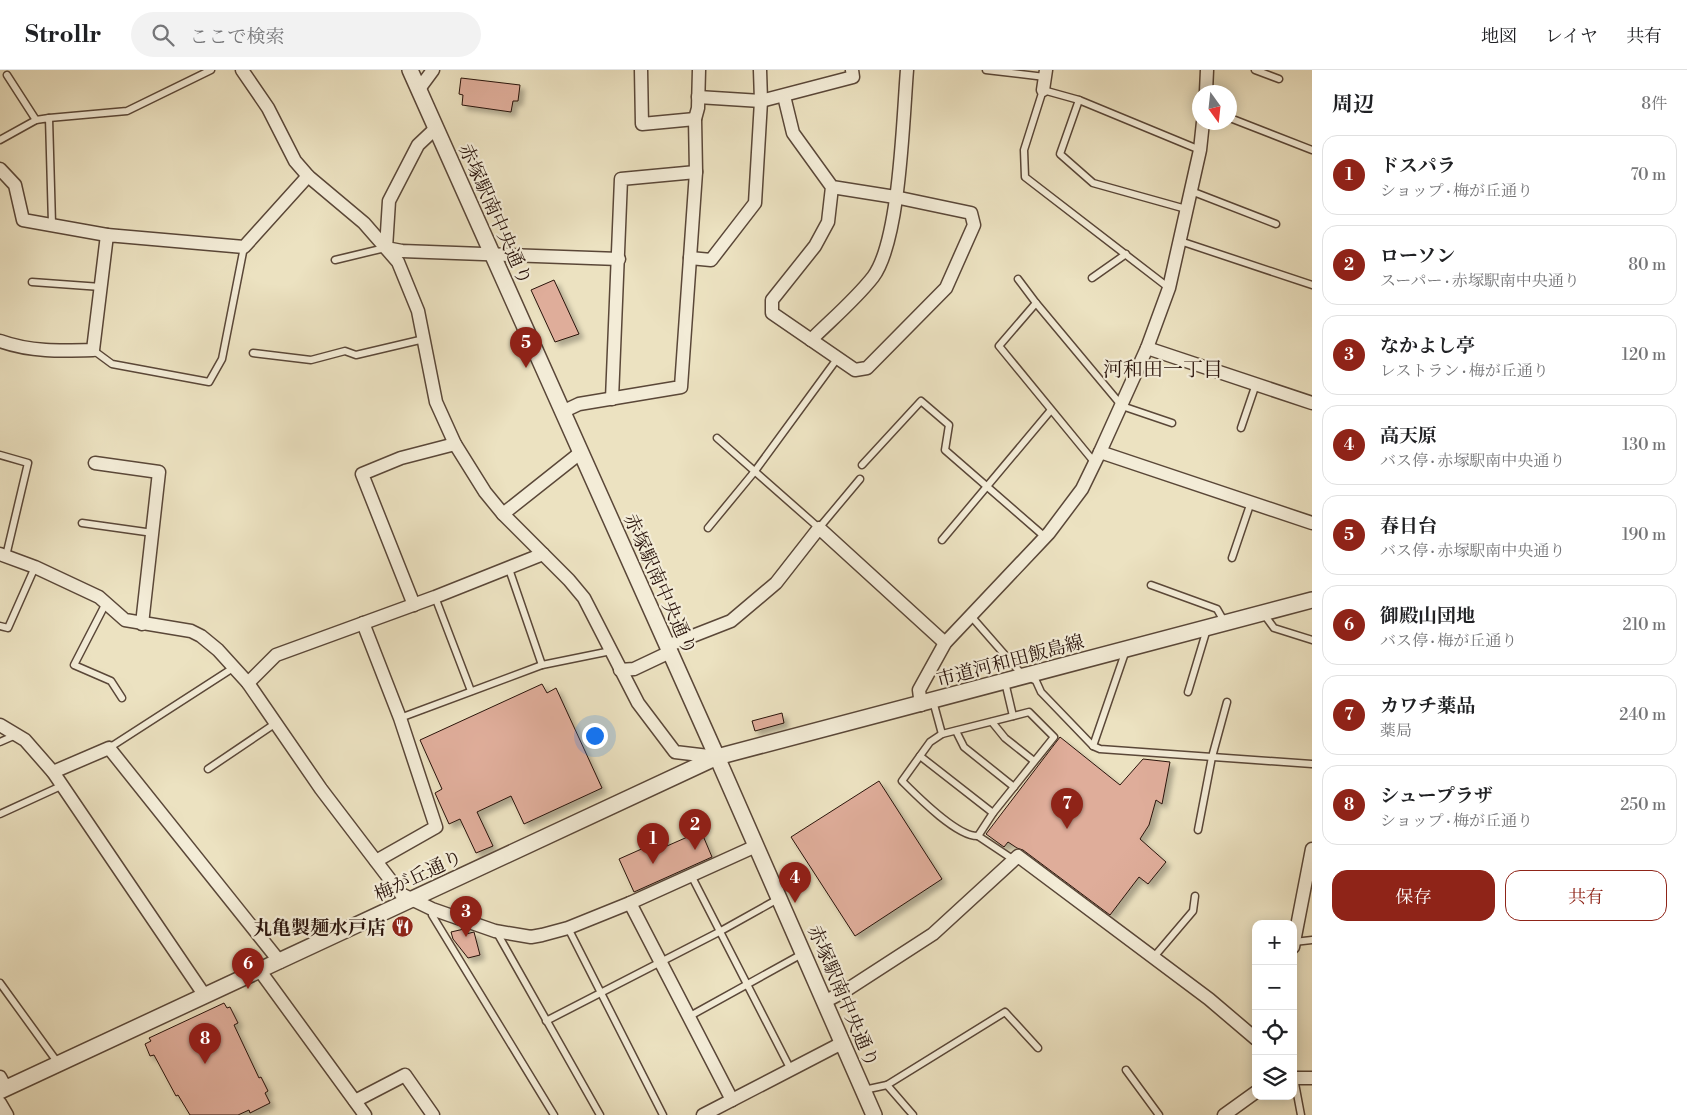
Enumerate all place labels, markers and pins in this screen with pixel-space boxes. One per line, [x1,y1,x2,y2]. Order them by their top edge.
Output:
pin: 5 [510,327,542,368]
pin: 7 [1051,788,1083,829]
pin: 2 [679,809,711,850]
pin: 1 [637,823,669,864]
pin: 4 [779,862,811,903]
pin: 3 [450,896,482,937]
restaurant icon: 丸亀製麺水戸店 [390,915,414,939]
place label: 丸亀製麺水戸店 [253,916,386,940]
pin: 6 [232,948,264,989]
pin: 8 [189,1023,221,1064]

